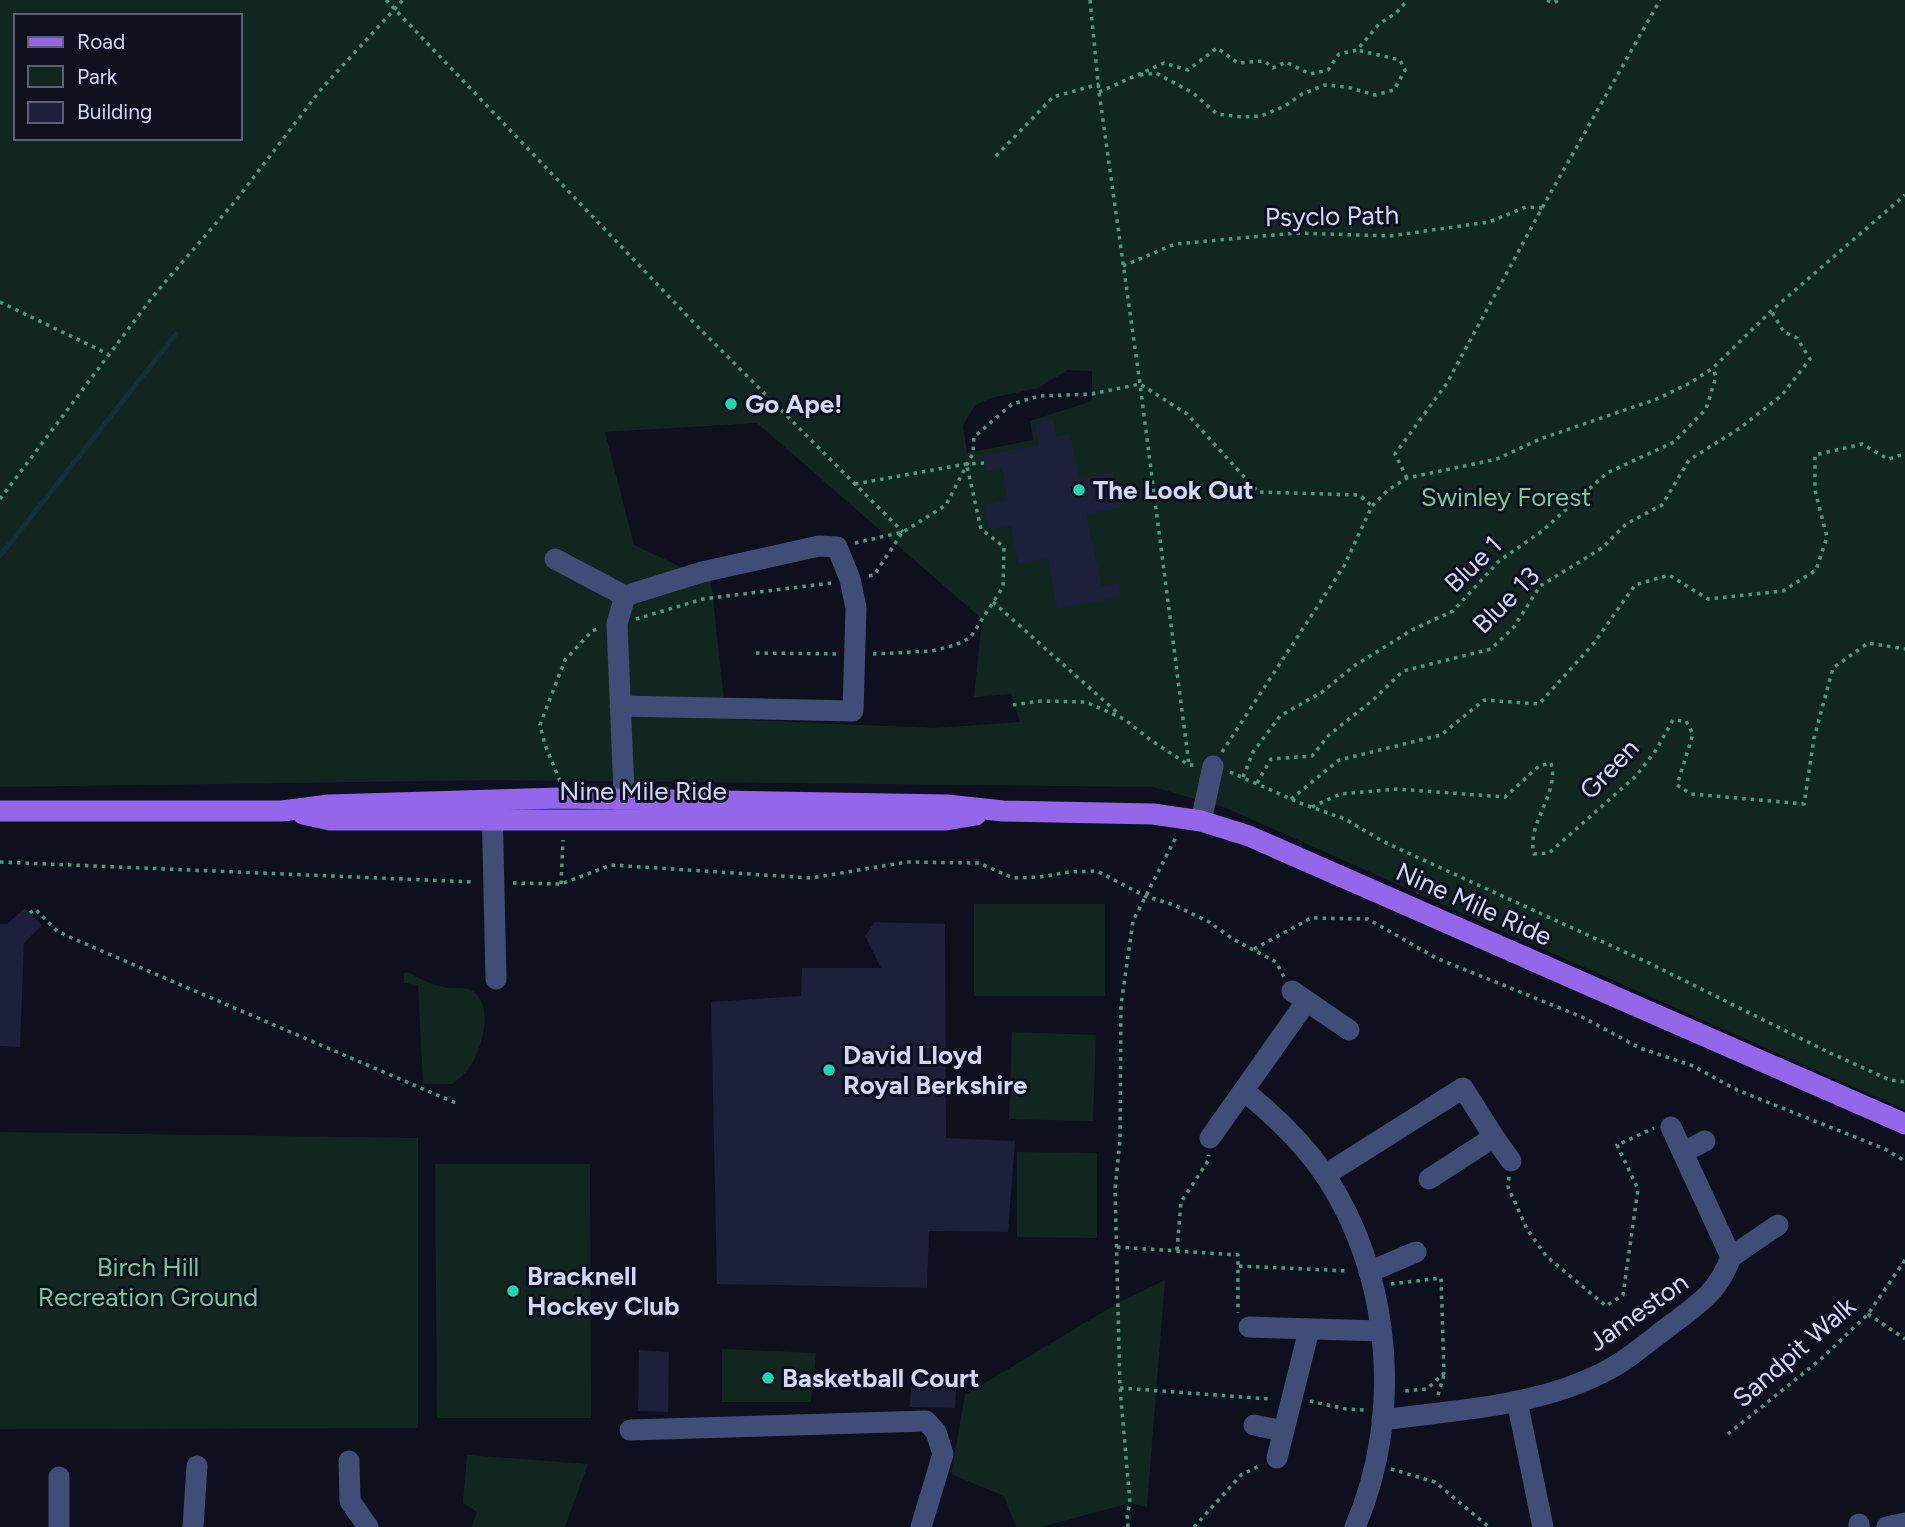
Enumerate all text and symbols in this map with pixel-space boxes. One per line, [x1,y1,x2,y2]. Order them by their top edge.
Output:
legend [14,14,242,140]
text: Road [77,29,125,54]
text: Park [77,64,118,89]
text: Building [77,99,152,124]
street label: Psyclo Path [1265,199,1399,233]
place label: Go Ape! [745,388,842,420]
marker: Go Ape! [723,396,739,412]
place label: The Look Out [1093,474,1254,506]
park label: Swinley Forest [1421,481,1591,513]
marker: The Look Out [1071,482,1087,498]
street label: Blue 1 [1438,529,1508,599]
street label: Blue 13 [1466,560,1546,640]
street label: Green [1573,732,1645,806]
street label: Nine Mile Ride [559,775,727,807]
street label: Nine Mile Ride [1391,855,1557,953]
place label: David Lloyd Royal Berkshire [843,1039,1027,1101]
marker: David Lloyd Royal Berkshire [821,1062,837,1078]
park label: Birch Hill Recreation Ground [38,1251,258,1313]
place label: Bracknell Hockey Club [527,1260,680,1322]
street label: Jameston [1582,1266,1694,1358]
marker: Bracknell Hockey Club [505,1283,521,1299]
street label: Sandpit Walk [1726,1290,1862,1414]
place label: Basketball Court [782,1362,979,1394]
marker: Basketball Court [760,1370,776,1386]

